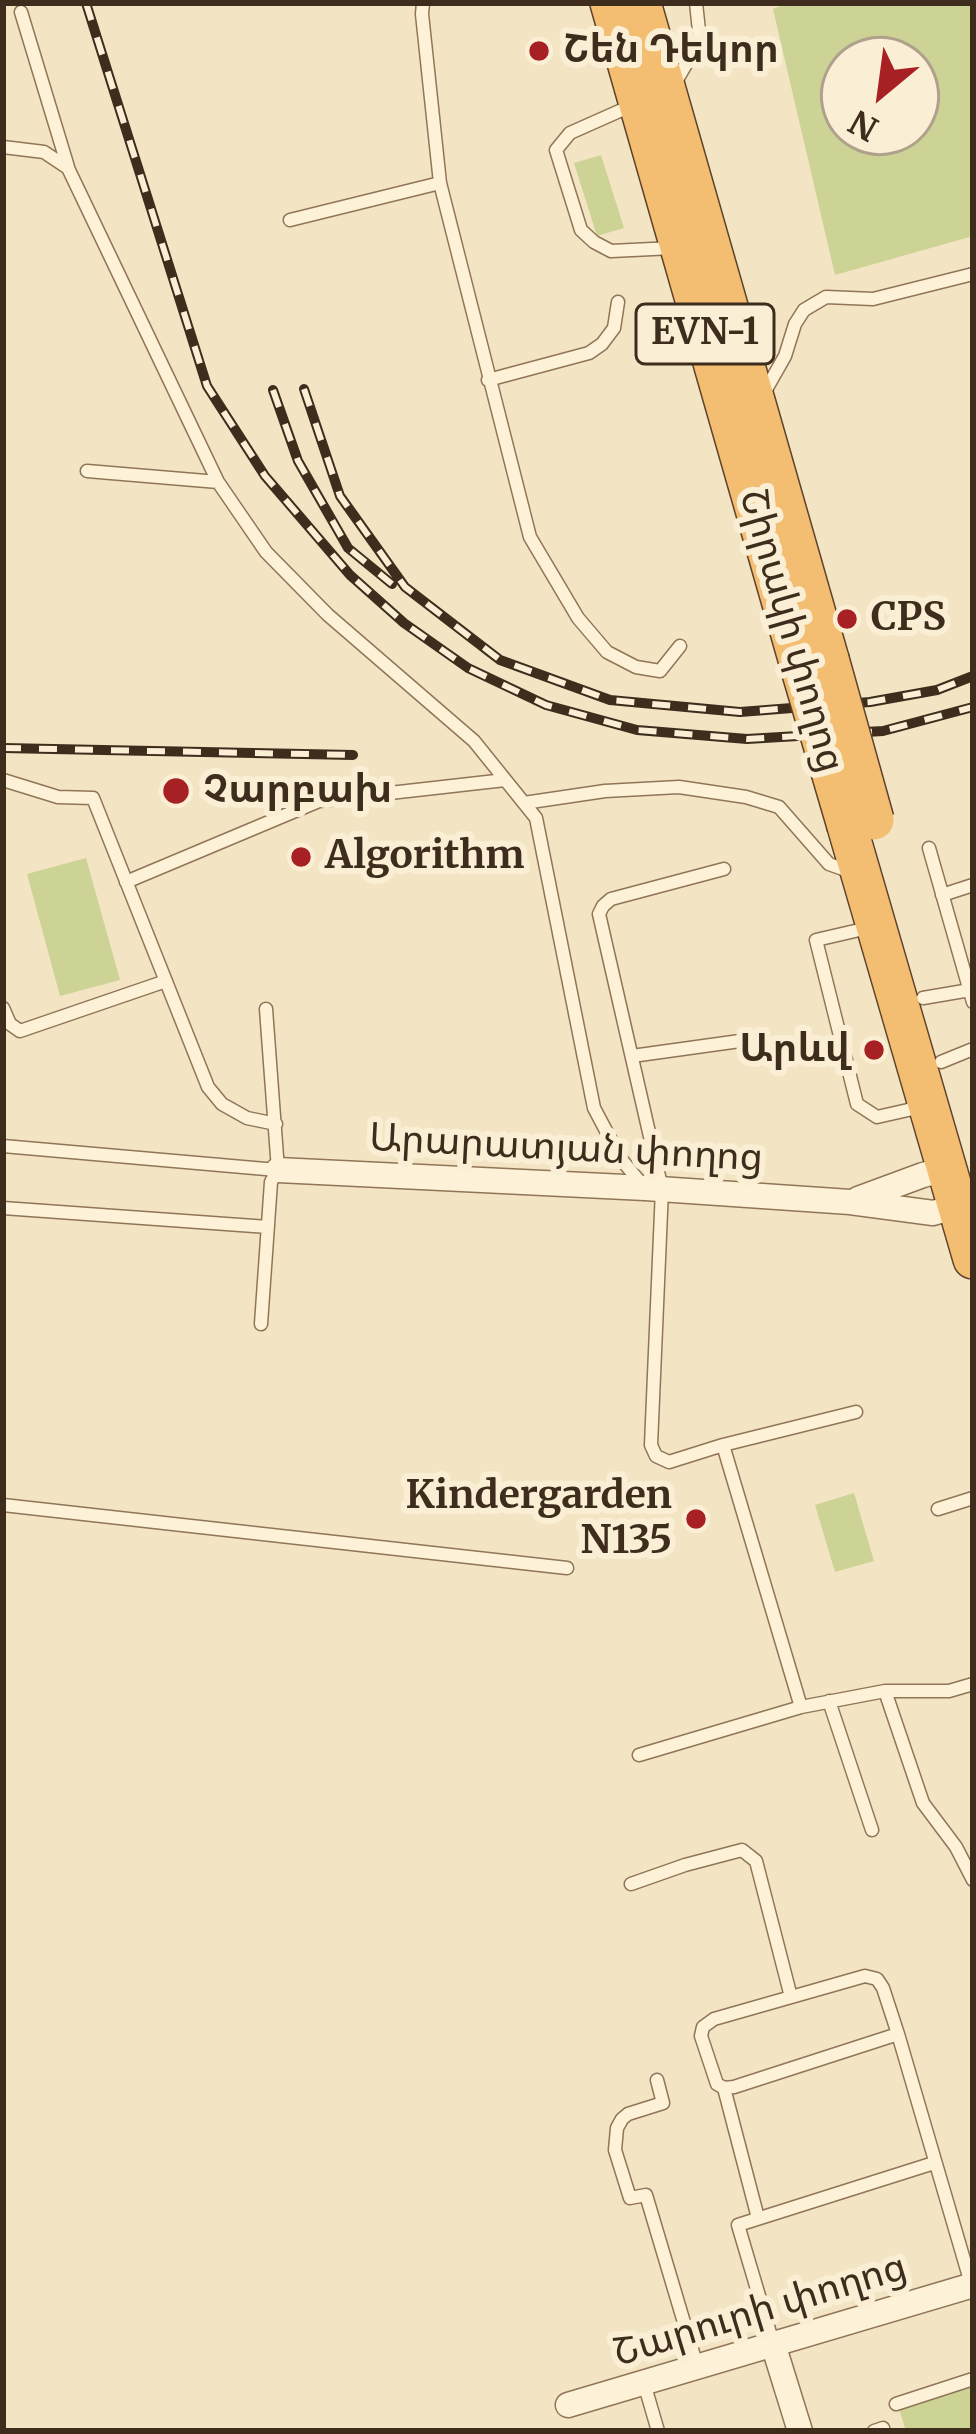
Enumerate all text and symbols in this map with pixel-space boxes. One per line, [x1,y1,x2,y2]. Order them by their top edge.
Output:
place label: Շեն Դեկոր [563,28,779,74]
north arrow [820,36,940,156]
marker: Շեն Դեկոր [526,38,552,64]
text: N [842,101,885,150]
road number: EVN-1 [636,304,774,364]
street label: Շիրակի փողոց [728,484,854,778]
place label: CPS [871,596,946,642]
marker: CPS [834,606,860,632]
place label: Չարբախ [203,768,392,814]
marker: Չարբախ [160,775,192,807]
place label: Algorithm [325,834,524,880]
marker: Algorithm [288,844,314,870]
place label: Արևվ [739,1027,850,1073]
marker: Արևվ [861,1037,887,1063]
street label: Արարատյան փողոց [368,1115,764,1183]
place label: Kindergarden N135 [406,1474,672,1565]
marker: Kindergarden N135 [683,1506,709,1532]
street label: Շարուրի փողոց [608,2244,912,2378]

